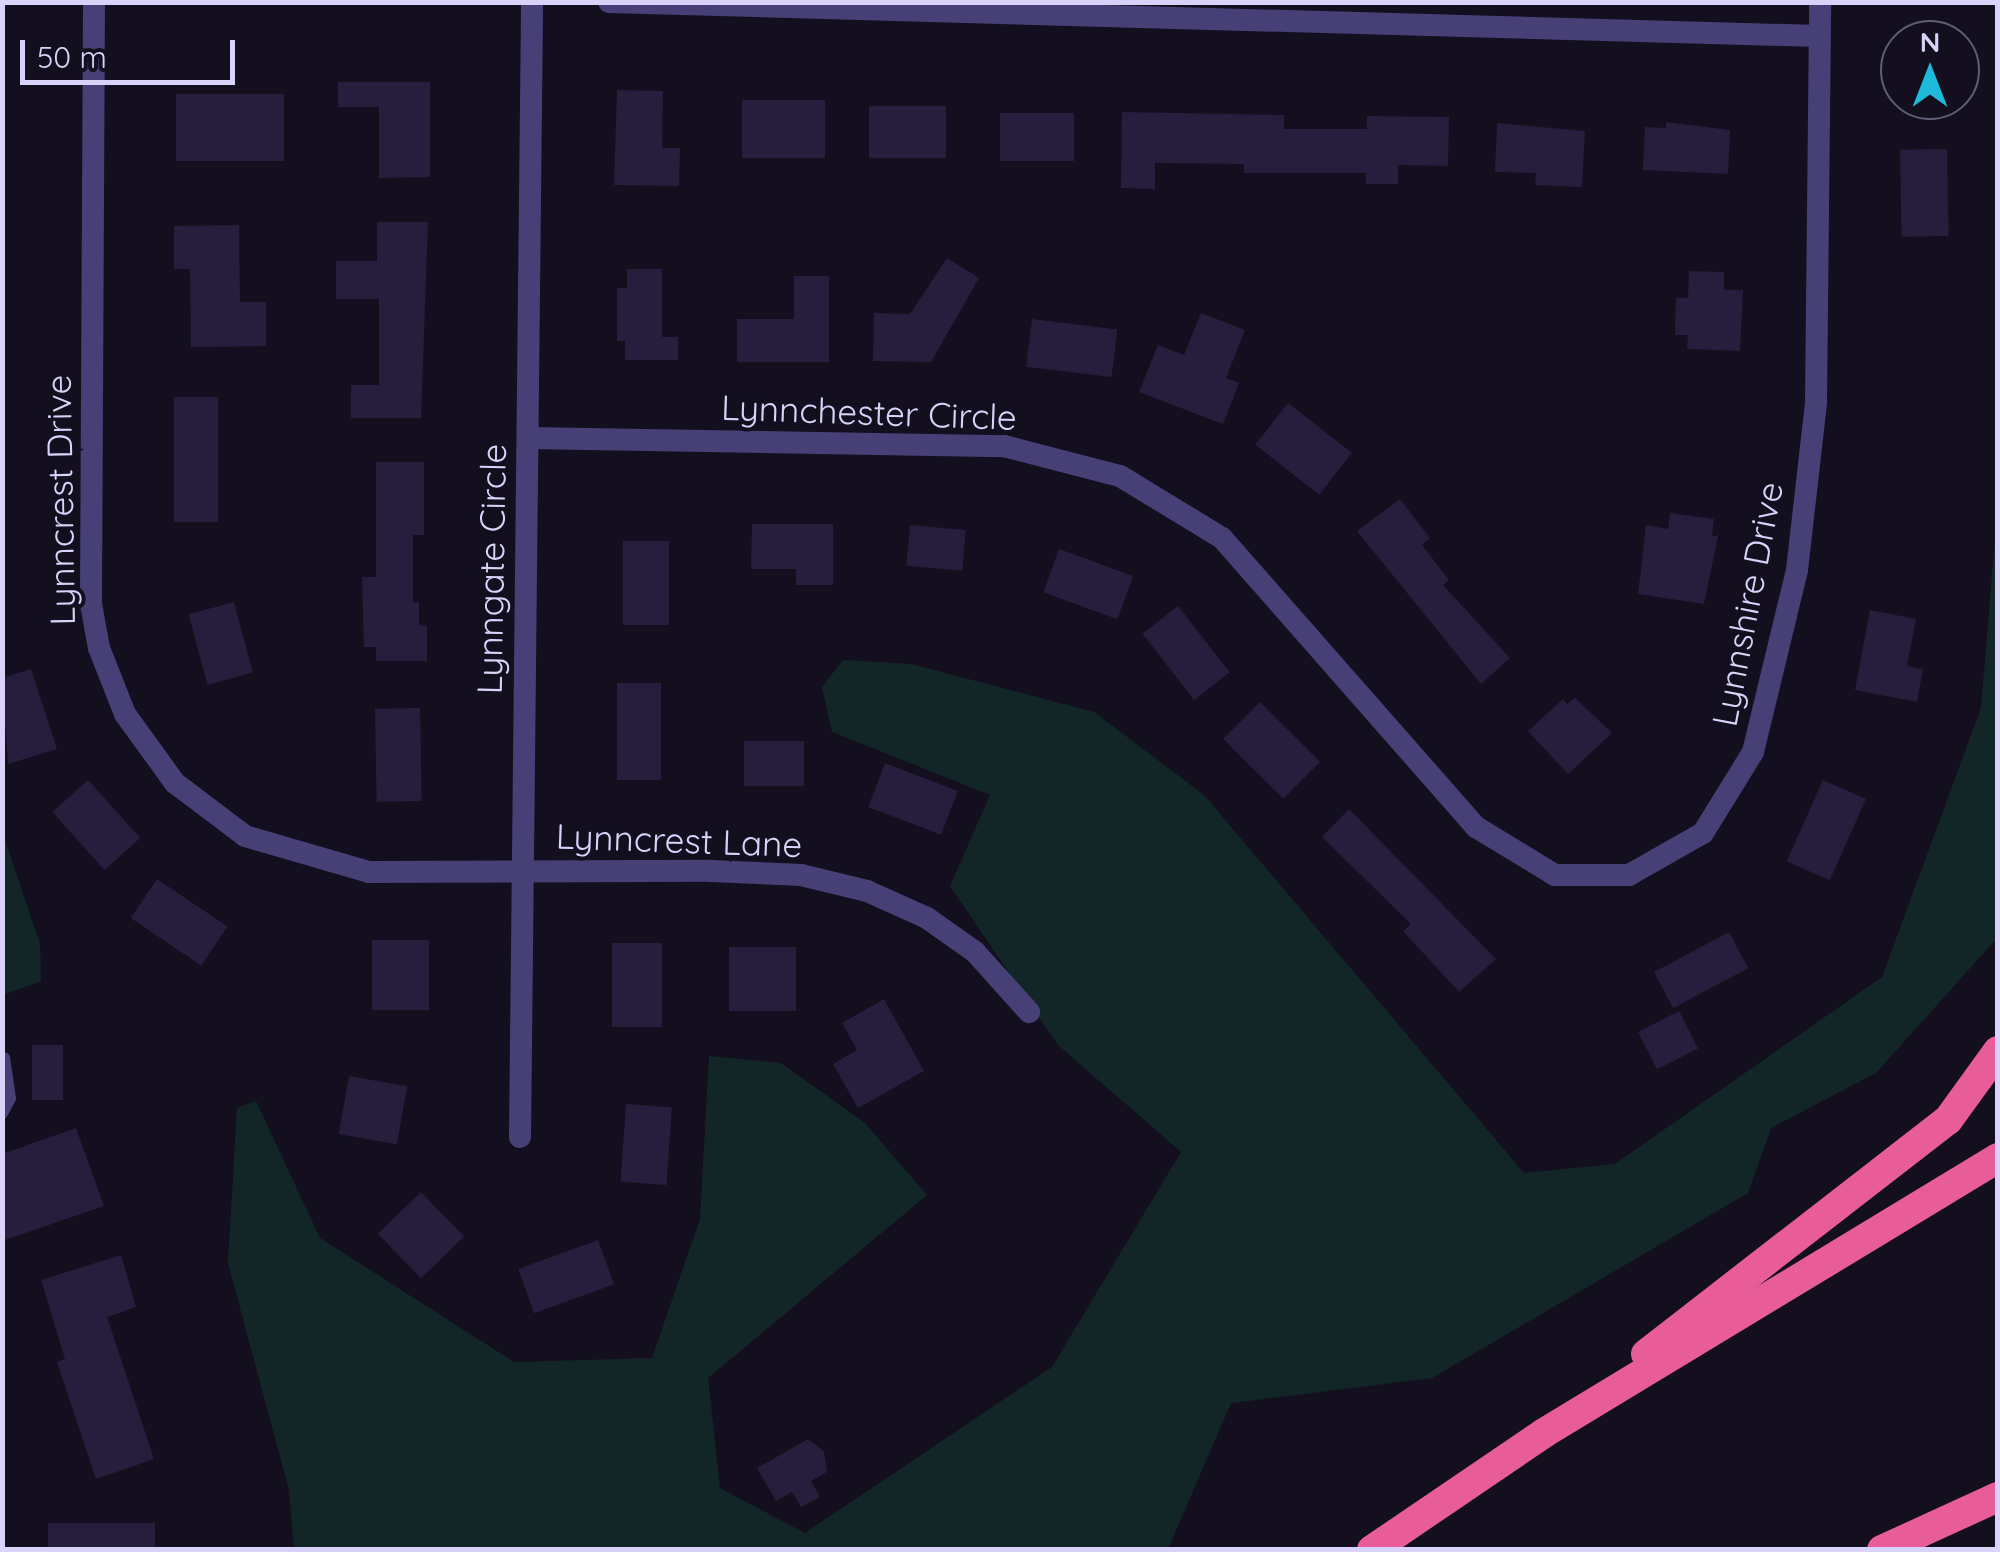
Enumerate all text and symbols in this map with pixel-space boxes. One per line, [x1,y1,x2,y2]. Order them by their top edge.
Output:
scale bar [25,20,240,82]
north arrow [1880,20,1980,120]
text: N [1920,24,1940,59]
text: 50 m [37,38,107,76]
street label: Lynncrest Drive [37,374,83,626]
street label: Lynnchester Circle [721,386,1017,438]
street label: Lynngate Circle [468,443,514,695]
street label: Lynnshire Drive [1703,478,1791,730]
street label: Lynncrest Lane [555,815,803,865]

